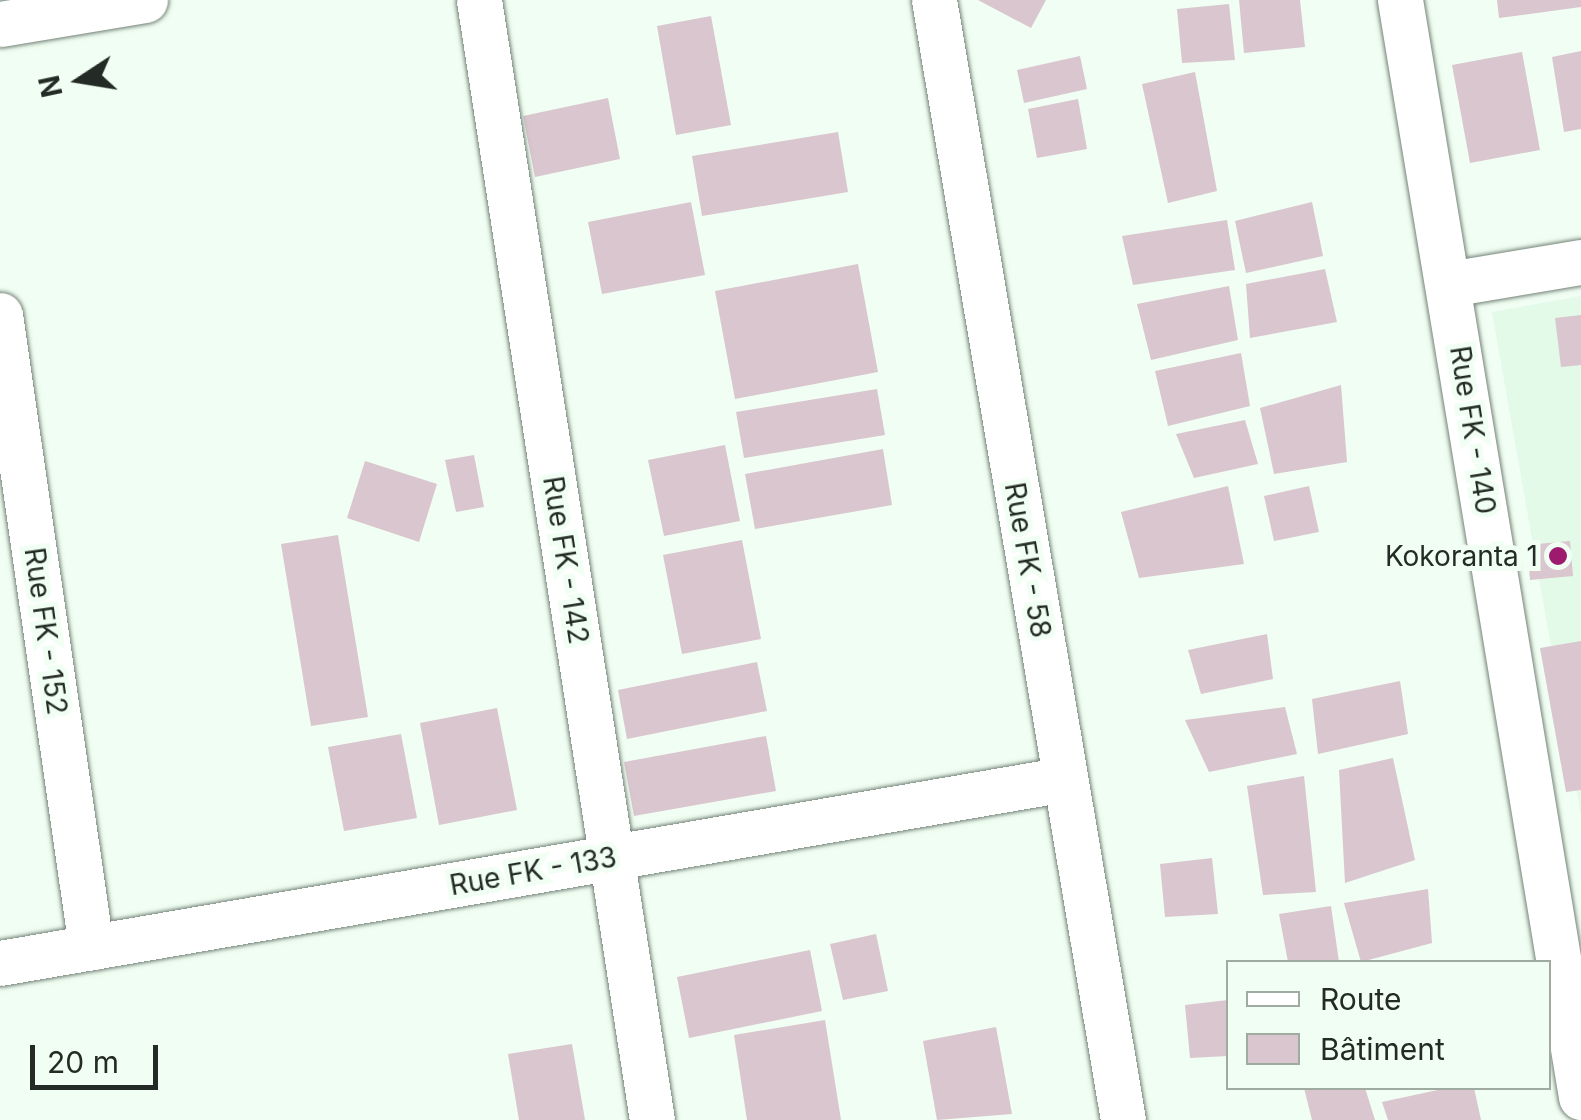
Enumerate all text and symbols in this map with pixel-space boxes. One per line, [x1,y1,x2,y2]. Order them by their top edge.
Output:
north arrow [30,30,130,130]
text: N [32,72,70,100]
street label: Rue FK - 140 [1443,343,1503,517]
street label: Rue FK - 142 [536,474,596,646]
street label: Rue FK - 58 [998,480,1058,640]
place label: Kokoranta 1 [1385,539,1538,573]
street label: Rue FK - 152 [18,545,74,717]
marker: Kokoranta 1 [1547,545,1569,567]
street label: Rue FK - 133 [447,840,619,902]
legend [1226,960,1551,1090]
text: Route [1320,981,1402,1017]
scale bar [35,1025,162,1087]
text: Bâtiment [1320,1031,1445,1067]
text: 20 m [47,1044,119,1080]

